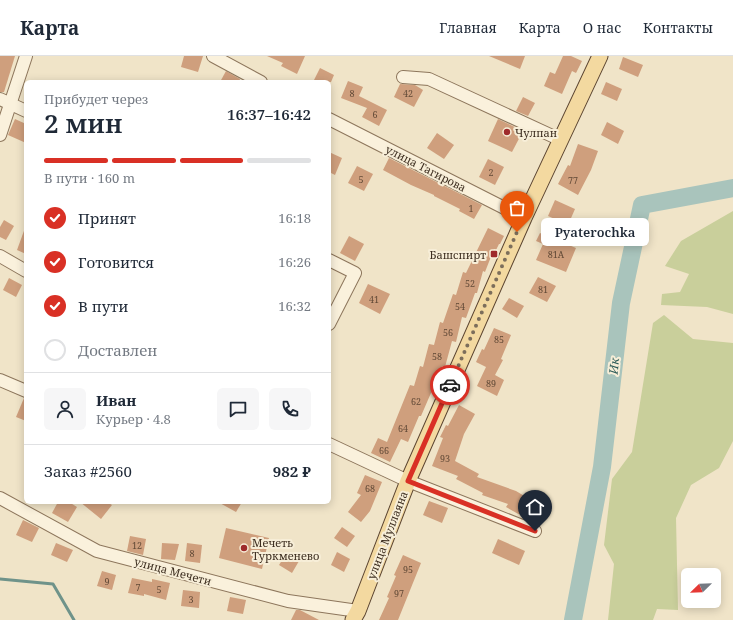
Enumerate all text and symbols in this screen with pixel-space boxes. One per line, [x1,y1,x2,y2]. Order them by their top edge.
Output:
text: Карта [20,15,79,41]
text: Главная [439,18,497,37]
text: Карта [519,18,561,37]
text: О нас [583,18,621,37]
text: Контакты [643,18,713,37]
house number: 8 [349,87,355,100]
house number: 42 [403,87,413,100]
text: Прибудет через [44,90,148,108]
text: 16:37–16:42 [227,104,311,124]
text: 2 мин [44,105,122,141]
house number: 6 [372,108,378,121]
place label: Чулпан [515,125,557,140]
marker: Чулпан [502,127,512,137]
street label: улица Тагирова [383,141,469,195]
house number: 2 [488,166,494,179]
text: В пути · 160 m [44,169,135,187]
house number: 5 [358,173,364,186]
house number: 77 [568,174,578,187]
pin [500,191,534,232]
icon: bag [506,197,528,219]
house number: 1 [468,202,474,215]
icon: check [44,207,66,229]
text: Принят [78,208,136,228]
text: 16:18 [278,209,311,227]
callout: Pyaterochka [541,218,649,246]
text: Pyaterochka [555,223,635,241]
place label: Башспирт [430,247,486,262]
house number: 81А [548,248,565,261]
marker: Башспирт [489,249,499,259]
icon: check [44,251,66,273]
text: Готовится [78,252,154,272]
text: 16:26 [278,253,311,271]
house number: 52 [465,277,475,290]
house number: 81 [538,283,548,296]
house number: 41 [369,293,379,306]
icon: check [44,295,66,317]
text: В пути [78,296,128,316]
text: 16:32 [278,297,311,315]
house number: 54 [455,300,465,313]
house number: 56 [443,326,453,339]
house number: 85 [494,333,504,346]
text: Доставлен [78,340,157,360]
house number: 58 [432,350,442,363]
water label: Ик [605,356,623,376]
courier [430,365,470,405]
icon: car [439,374,461,396]
house number: 89 [486,377,496,390]
button: person [44,388,86,430]
button: chat [217,388,259,430]
button: phone [269,388,311,430]
text: Иван [96,390,136,410]
house number: 62 [411,395,421,408]
text: Курьер · 4.8 [96,410,171,428]
house number: 64 [398,422,408,435]
house number: 66 [379,444,389,457]
house number: 93 [440,452,450,465]
text: Заказ #2560 [44,461,132,481]
text: 982 ₽ [273,461,311,481]
house number: 68 [365,482,375,495]
street label: улица Муллаяна [363,489,411,581]
pin [518,490,552,531]
icon: home [524,496,546,518]
place label: Мечеть Туркменево [252,535,319,563]
house number: 12 [132,539,142,552]
marker: Мечеть Туркменево [239,543,249,553]
house number: 8 [189,547,195,560]
street label: улица Мечети [133,553,213,589]
house number: 95 [403,563,413,576]
north arrow [681,568,721,608]
map controls [681,568,721,608]
house number: 9 [104,575,110,588]
house number: 7 [135,581,141,594]
house number: 5 [156,583,162,596]
house number: 97 [394,587,404,600]
house number: 3 [188,593,194,606]

